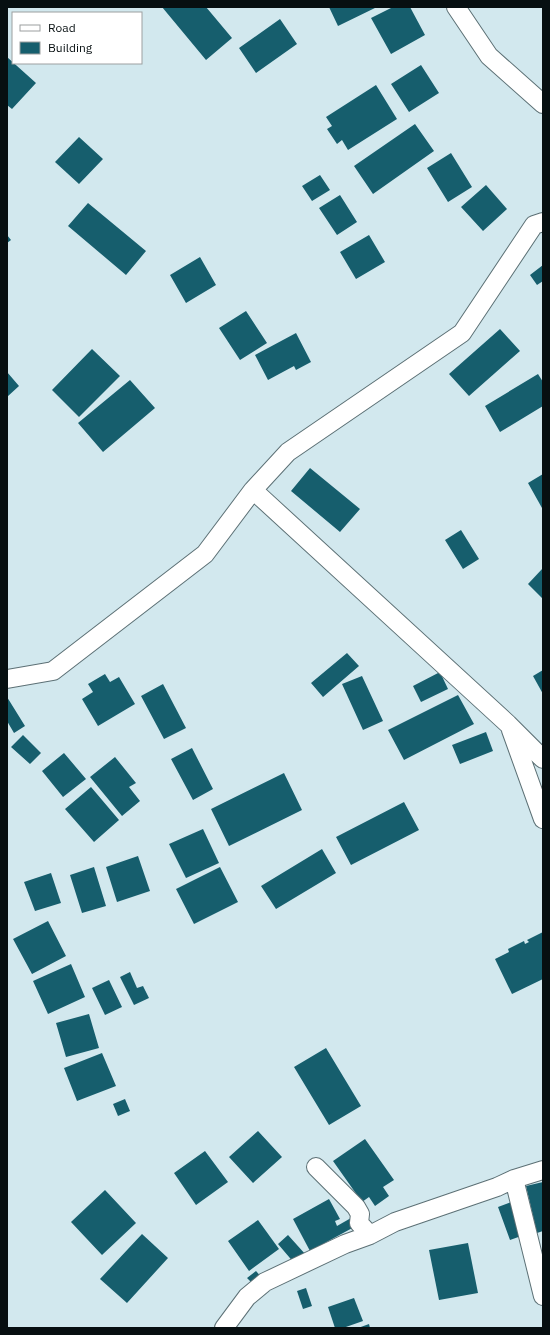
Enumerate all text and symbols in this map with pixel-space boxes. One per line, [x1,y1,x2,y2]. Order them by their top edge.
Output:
legend [12,12,142,64]
text: Road [48,20,76,35]
text: Building [48,40,93,55]

